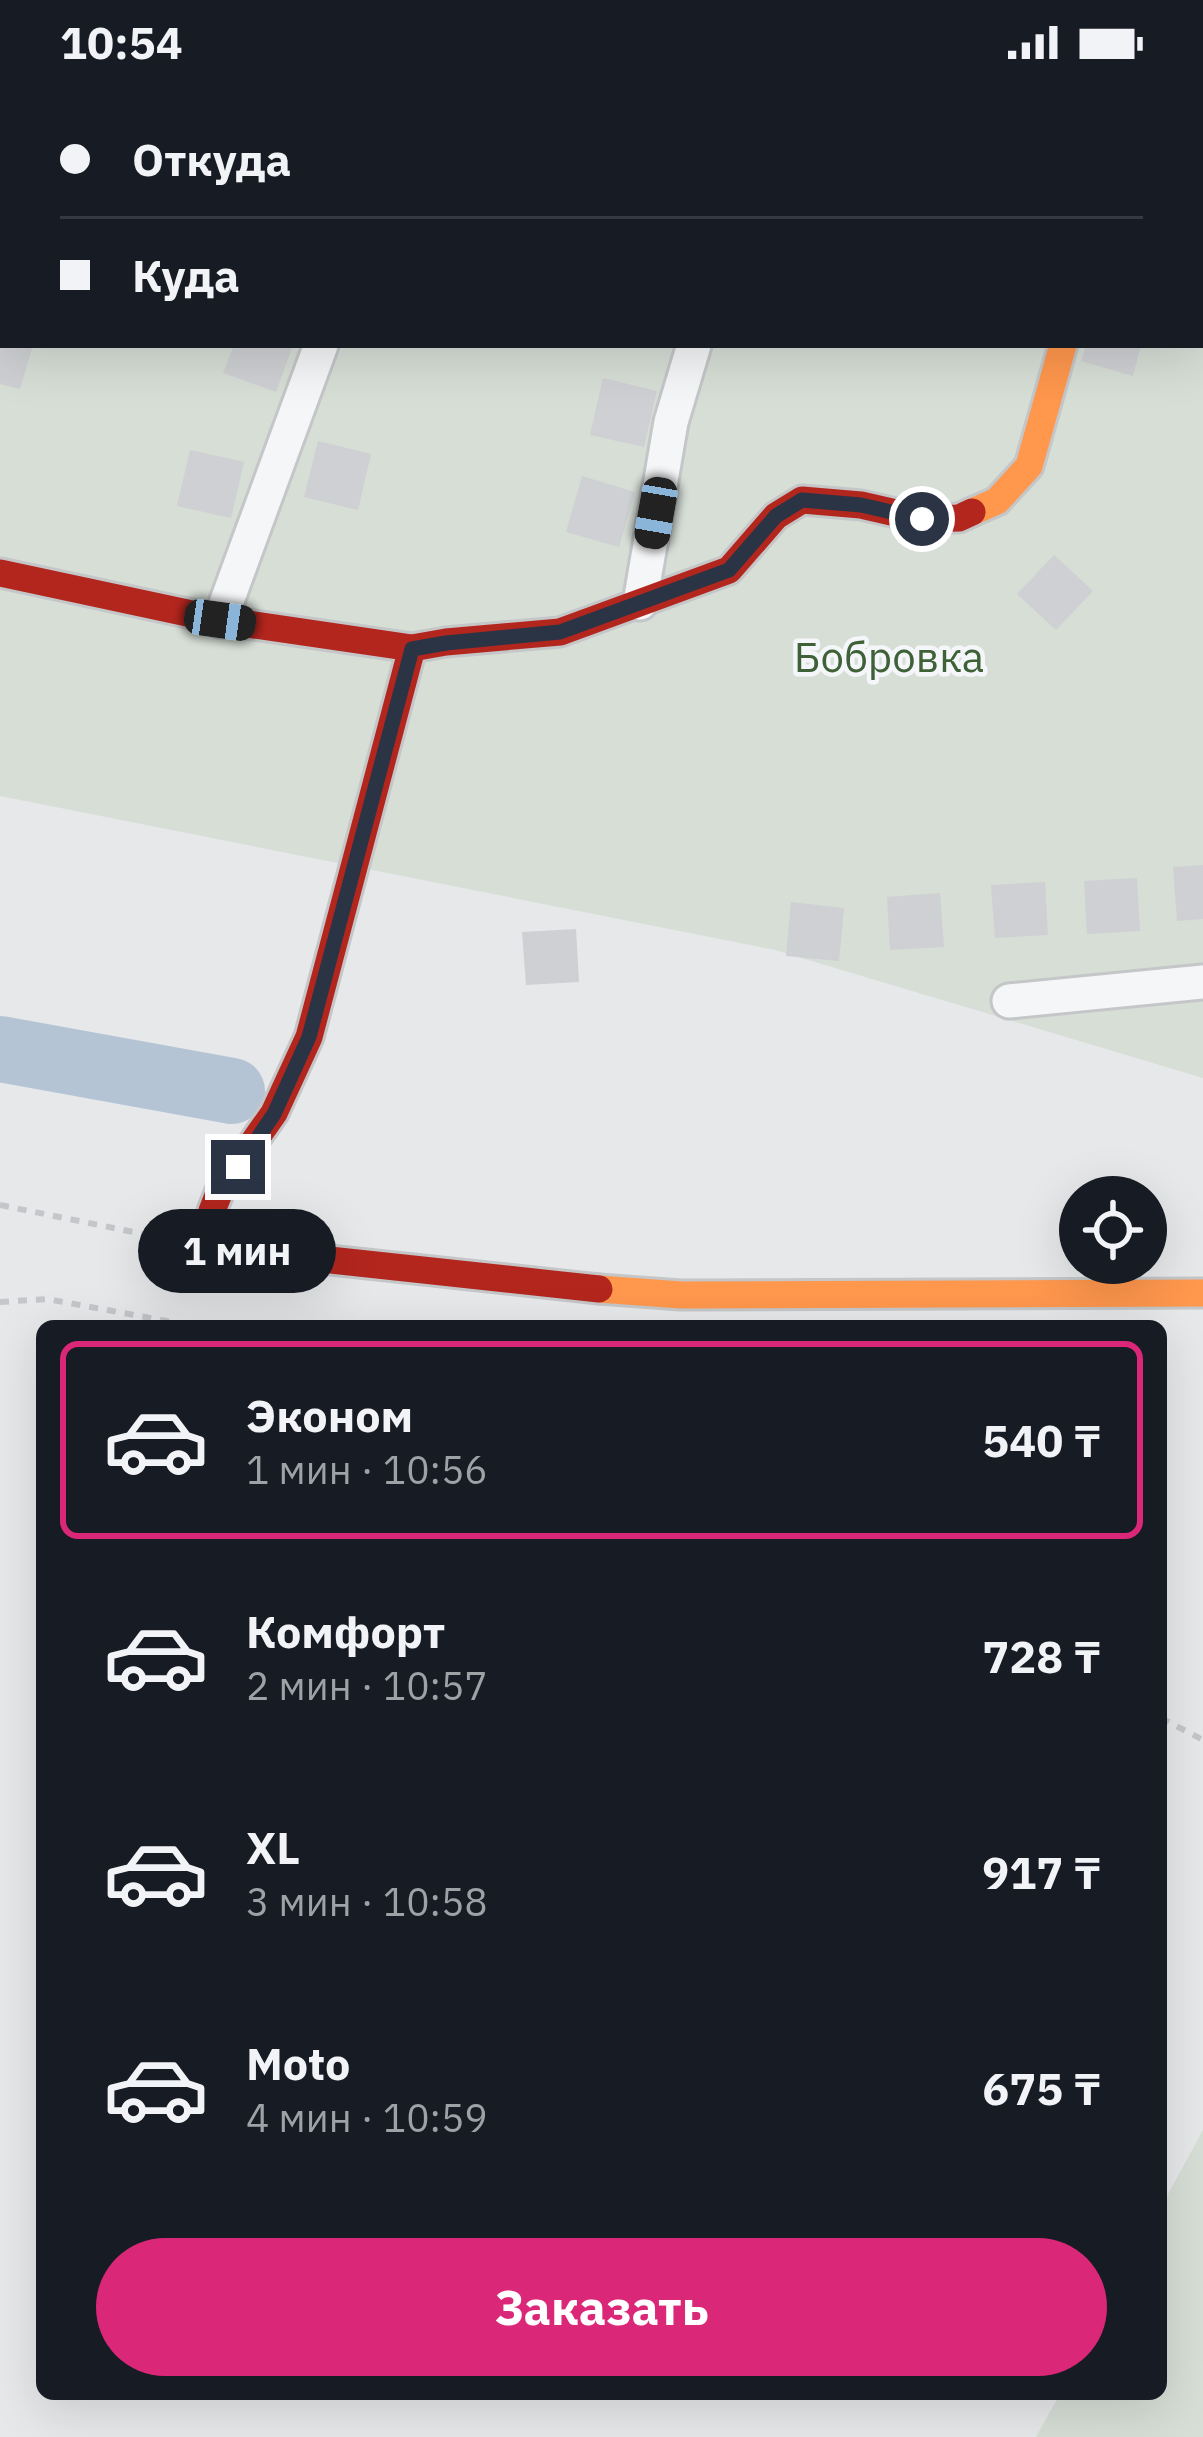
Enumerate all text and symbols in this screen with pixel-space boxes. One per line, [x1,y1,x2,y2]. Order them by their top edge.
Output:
text: 10:54 [60,13,183,71]
text: Откуда [132,130,291,188]
text: Куда [132,246,240,304]
car [632,474,680,552]
route start [895,492,949,546]
car [182,597,258,643]
park label: Бобровка [794,629,984,684]
route end [211,1140,265,1194]
map controls [1059,1176,1167,1284]
button: locate [1059,1176,1167,1284]
callout: 1 мин [139,1209,337,1293]
text: 1 мин [183,1225,291,1276]
icon: car [102,1386,210,1494]
text: Эконом [246,1386,413,1444]
text: 540 ₸ [982,1411,1101,1469]
text: 1 мин · 10:56 [246,1444,488,1495]
icon: car [102,1602,210,1710]
text: Комфорт [246,1602,445,1660]
text: 728 ₸ [982,1627,1101,1685]
text: 2 мин · 10:57 [246,1660,488,1711]
icon: car [102,1818,210,1926]
text: XL [246,1818,300,1876]
text: 917 ₸ [982,1843,1101,1901]
text: 3 мин · 10:58 [246,1876,488,1927]
icon: car [102,2034,210,2142]
text: Moto [246,2034,350,2092]
text: 675 ₸ [982,2059,1101,2117]
text: 4 мин · 10:59 [246,2092,488,2143]
button: Заказать [96,2238,1107,2376]

